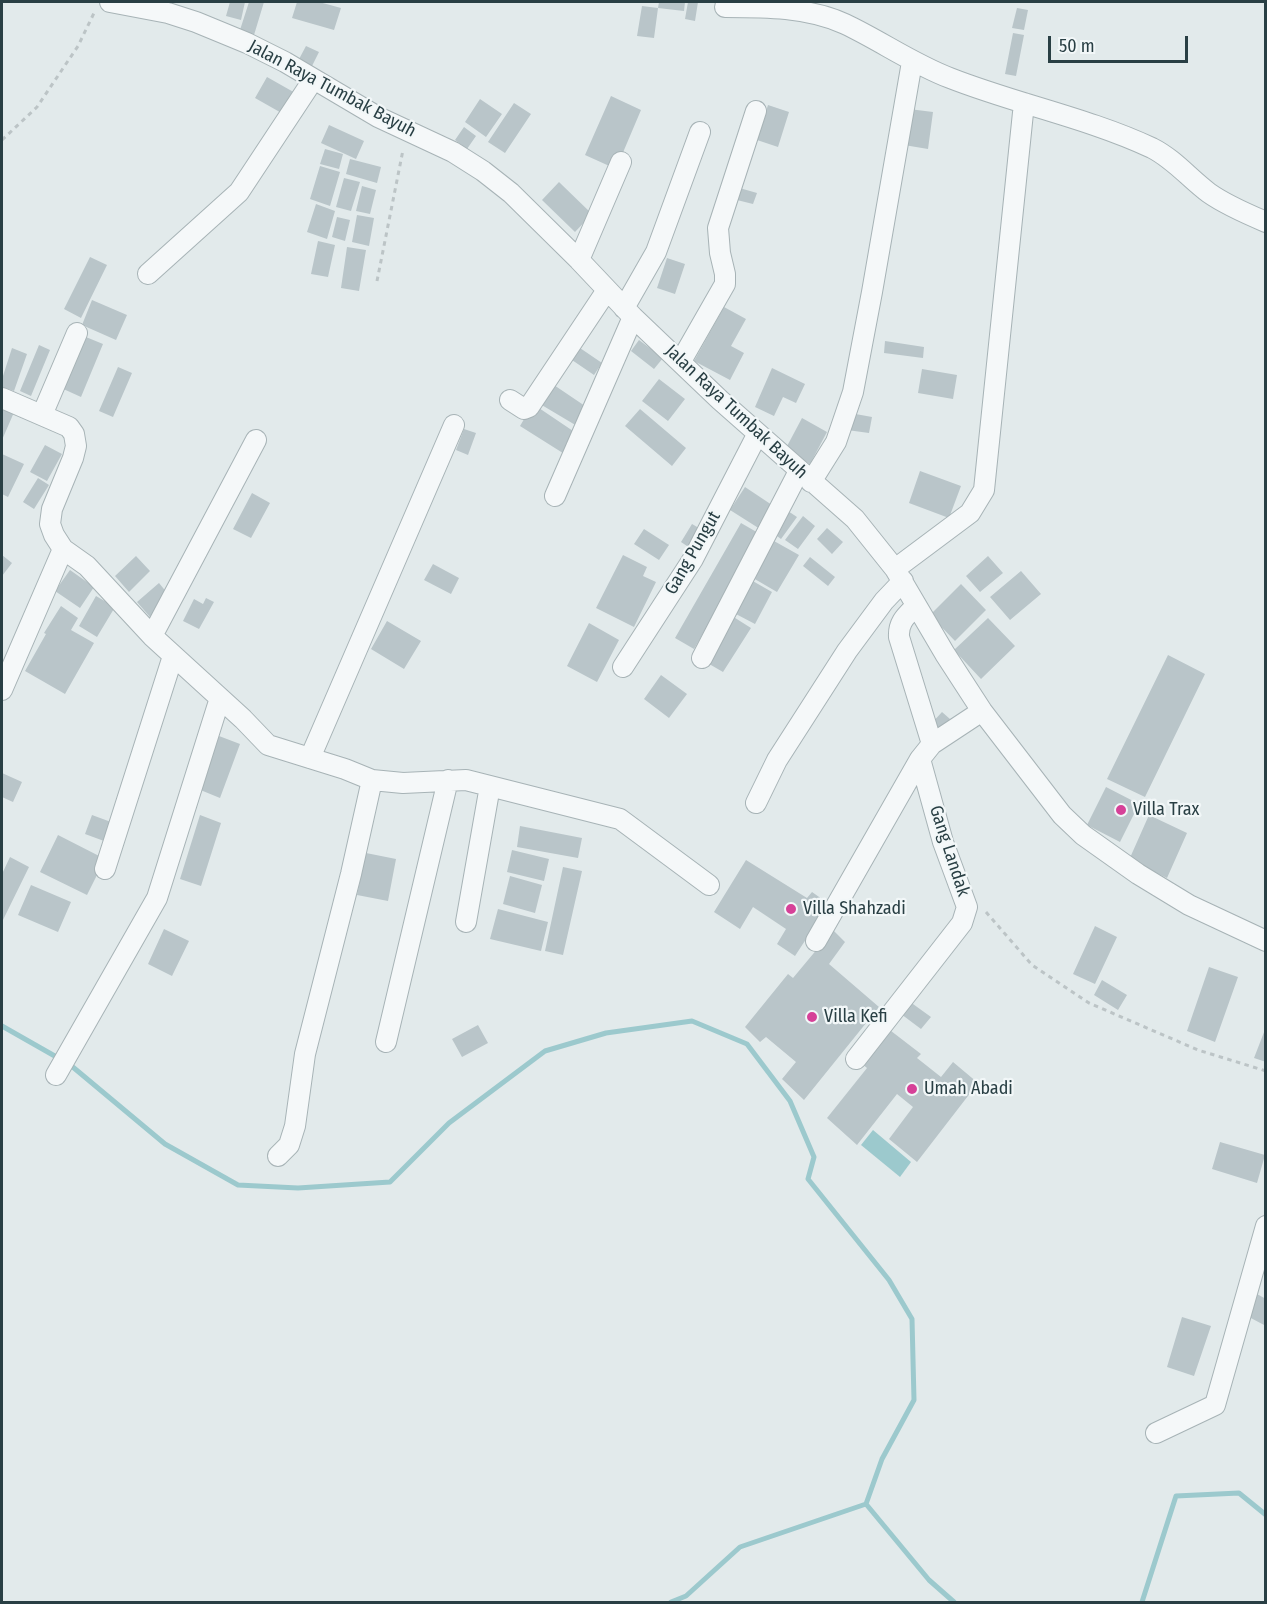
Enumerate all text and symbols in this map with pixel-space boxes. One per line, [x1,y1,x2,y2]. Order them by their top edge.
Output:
scale bar [1051,24,1190,62]
text: 50 m [1059,35,1095,57]
street label: Jalan Raya Tumbak Bayuh [244,36,420,142]
street label: Jalan Raya Tumbak Bayuh [660,340,812,484]
street label: Gang Pungut [660,507,726,599]
place label: Villa Trax [1133,799,1199,821]
street label: Gang Landak [924,803,974,899]
marker: Villa Trax [1114,803,1128,817]
place label: Villa Shahzadi [803,898,906,920]
marker: Villa Shahzadi [784,902,798,916]
place label: Villa Kefi [824,1006,888,1028]
marker: Villa Kefi [805,1010,819,1024]
place label: Umah Abadi [924,1078,1013,1100]
marker: Umah Abadi [905,1082,919,1096]

